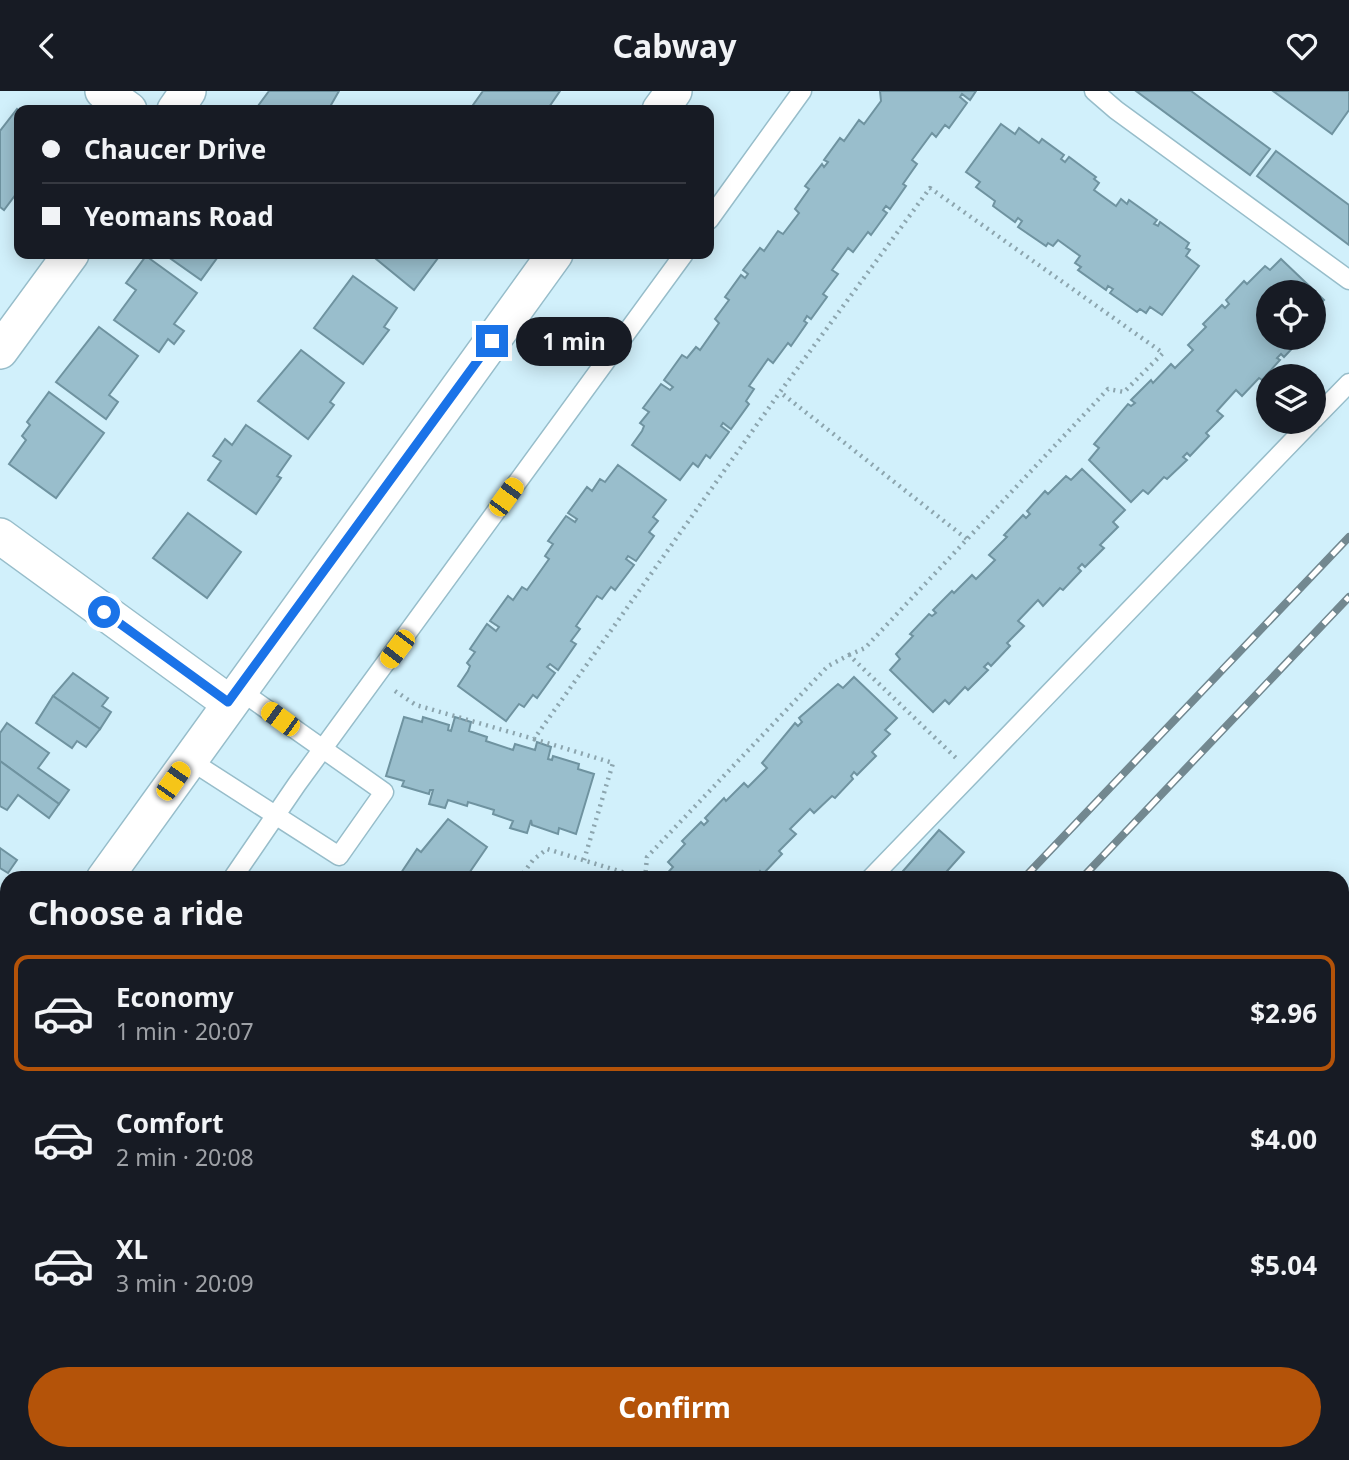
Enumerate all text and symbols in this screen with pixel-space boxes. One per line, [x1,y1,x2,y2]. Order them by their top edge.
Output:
text: Cabway [612,24,737,67]
icon: back [28,27,66,65]
icon: heart [1283,27,1321,65]
text: Chaucer Drive [84,131,266,167]
text: Yeomans Road [84,198,274,234]
map controls [1256,280,1326,434]
button: locate [1256,280,1326,350]
callout: 1 min [516,317,632,365]
route end [476,325,508,357]
text: 1 min [542,325,606,357]
button: layers [1256,364,1326,434]
car [486,474,527,520]
route start [88,596,120,628]
car [376,626,419,672]
car [257,698,304,740]
car [153,758,194,804]
text: Choose a ride [28,891,244,934]
text: Economy [116,979,234,1015]
icon: car [32,982,95,1045]
text: $2.96 [1250,995,1317,1031]
text: 1 min · 20:07 [116,1015,254,1047]
text: Comfort [116,1105,224,1141]
icon: car [32,1108,95,1171]
text: $4.00 [1250,1121,1317,1157]
text: 2 min · 20:08 [116,1141,254,1173]
text: XL [116,1231,148,1267]
icon: car [32,1234,95,1297]
text: $5.04 [1250,1247,1317,1283]
text: 3 min · 20:09 [116,1267,254,1299]
button: Confirm [28,1367,1321,1447]

